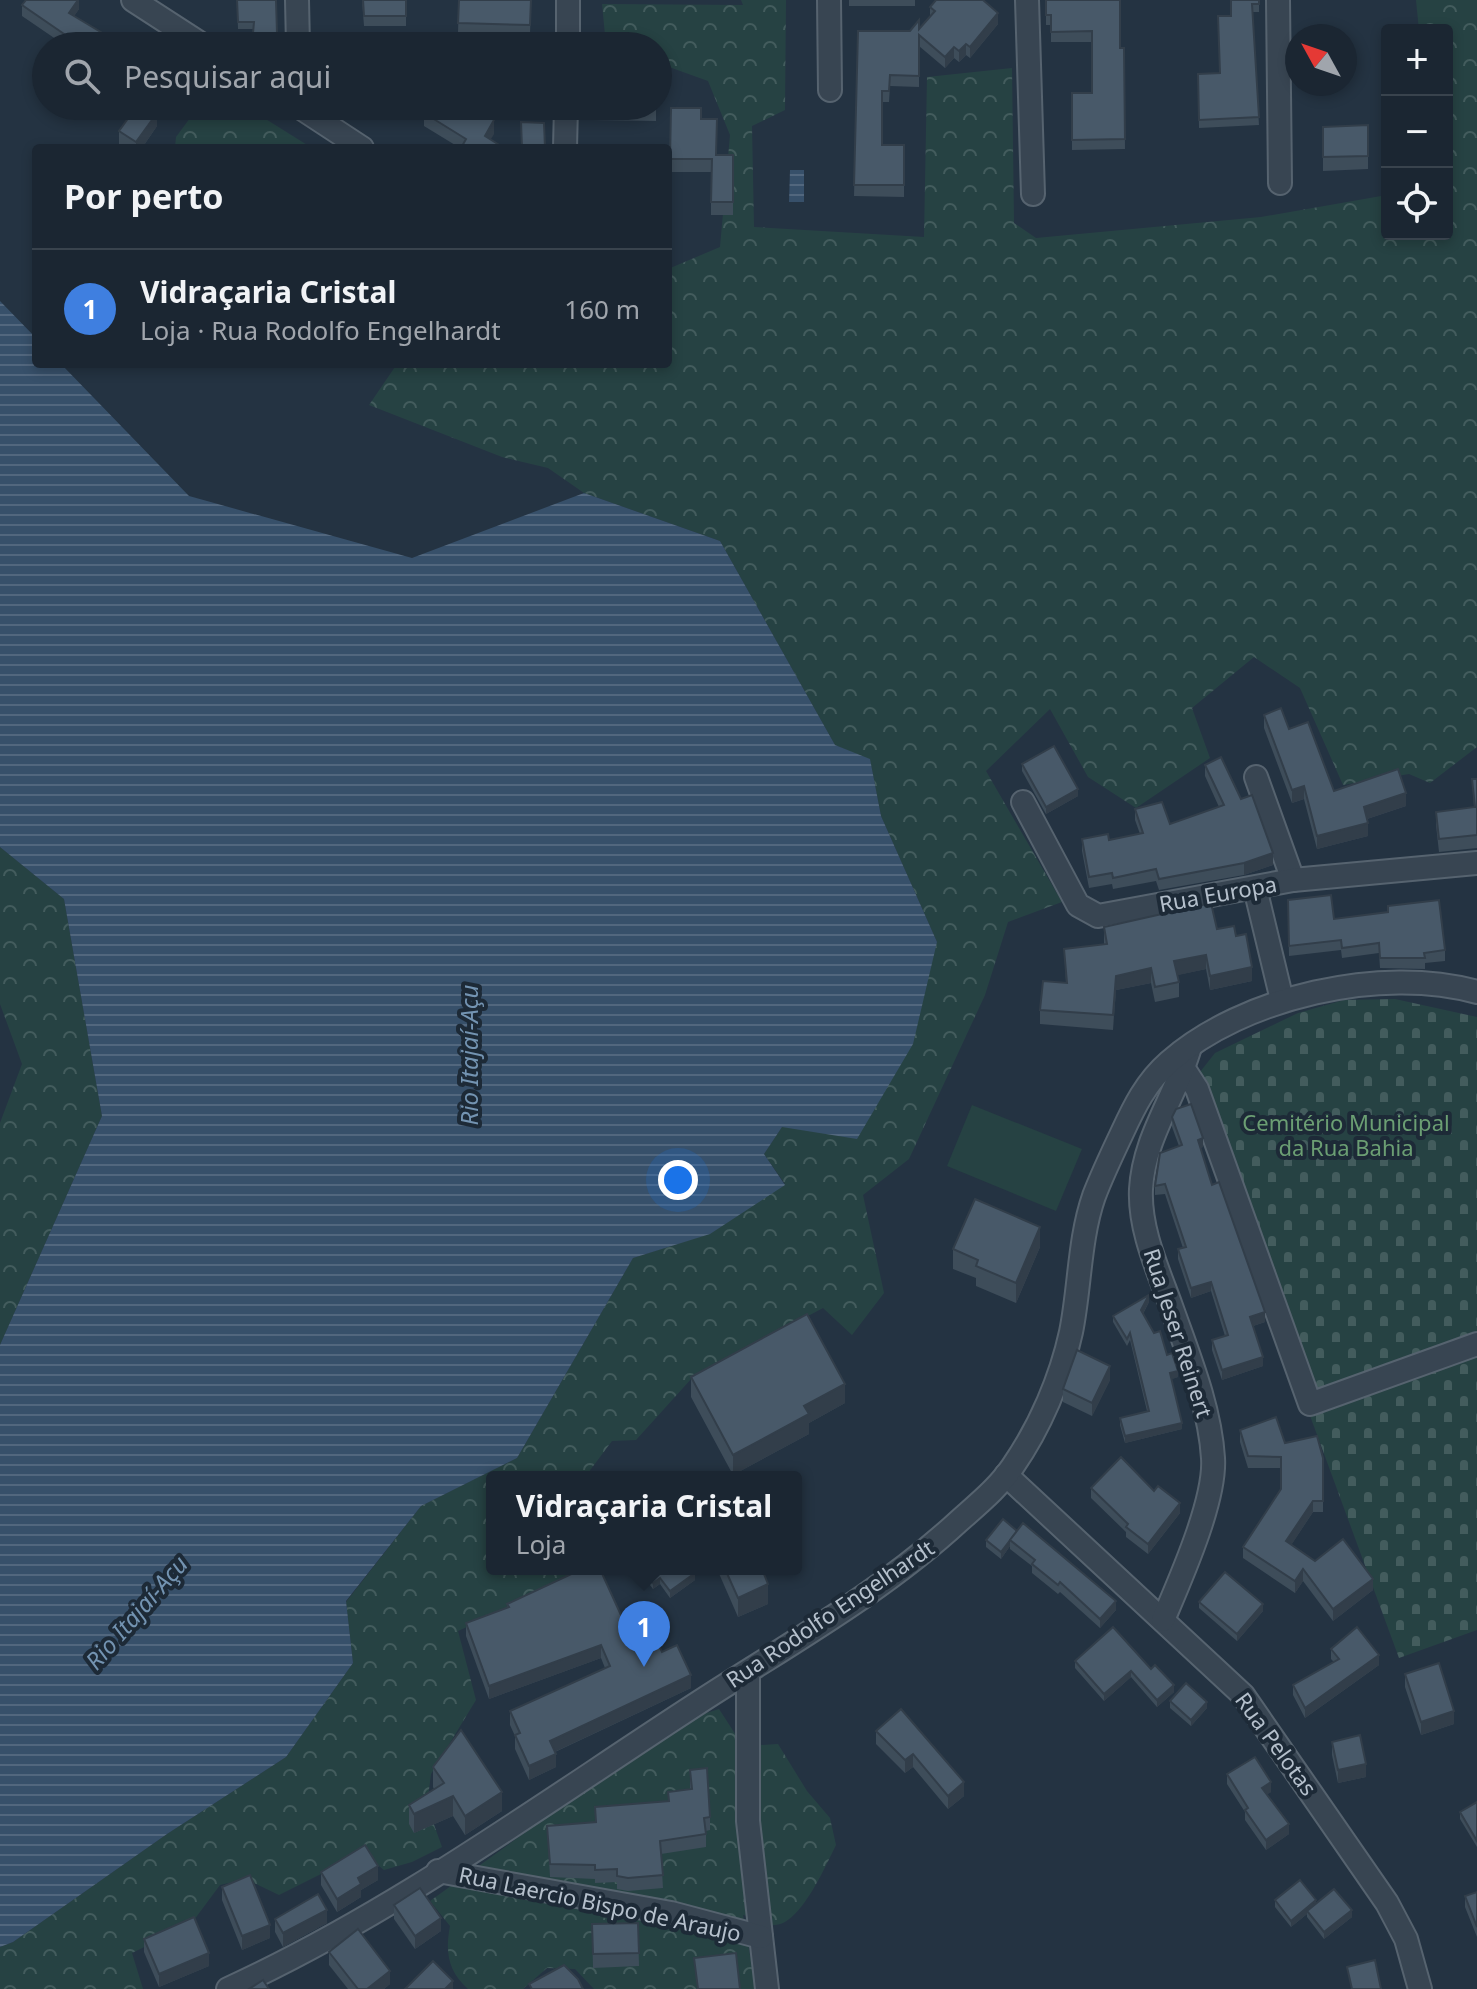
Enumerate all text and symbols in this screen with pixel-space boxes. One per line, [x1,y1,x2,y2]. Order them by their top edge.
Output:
north arrow [1285,24,1357,96]
map controls [1381,24,1453,240]
button: + [1381,24,1453,96]
search box [32,32,672,120]
icon: search [60,54,104,98]
text: Pesquisar aqui [124,56,331,97]
button: − [1381,96,1453,168]
button: locate [1381,168,1453,240]
text: Por perto [64,173,223,219]
text: Vidraçaria Cristal [140,271,396,312]
text: 1 [83,291,97,327]
text: 160 m [564,291,640,327]
text: Loja · Rua Rodolfo Engelhardt [140,312,501,348]
street label: Rua Europa [1157,868,1279,918]
water label: Rio Itajaí-Açu [452,984,485,1125]
park label: Cemitério Municipal da Rua Bahia [1242,1107,1450,1162]
your location [658,1160,698,1200]
street label: Rua Jeser Reinert [1137,1244,1220,1421]
popup [486,1471,802,1575]
text: Vidraçaria Cristal [516,1485,772,1526]
text: Loja [516,1526,566,1562]
street label: Rua Rodolfo Engelhardt [720,1532,939,1694]
water label: Rio Itajaí-Açu [77,1548,195,1676]
pin: 1 [618,1601,670,1667]
street label: Rua Pelotas [1229,1686,1324,1801]
street label: Rua Laercio Bispo de Araujo [456,1858,744,1948]

